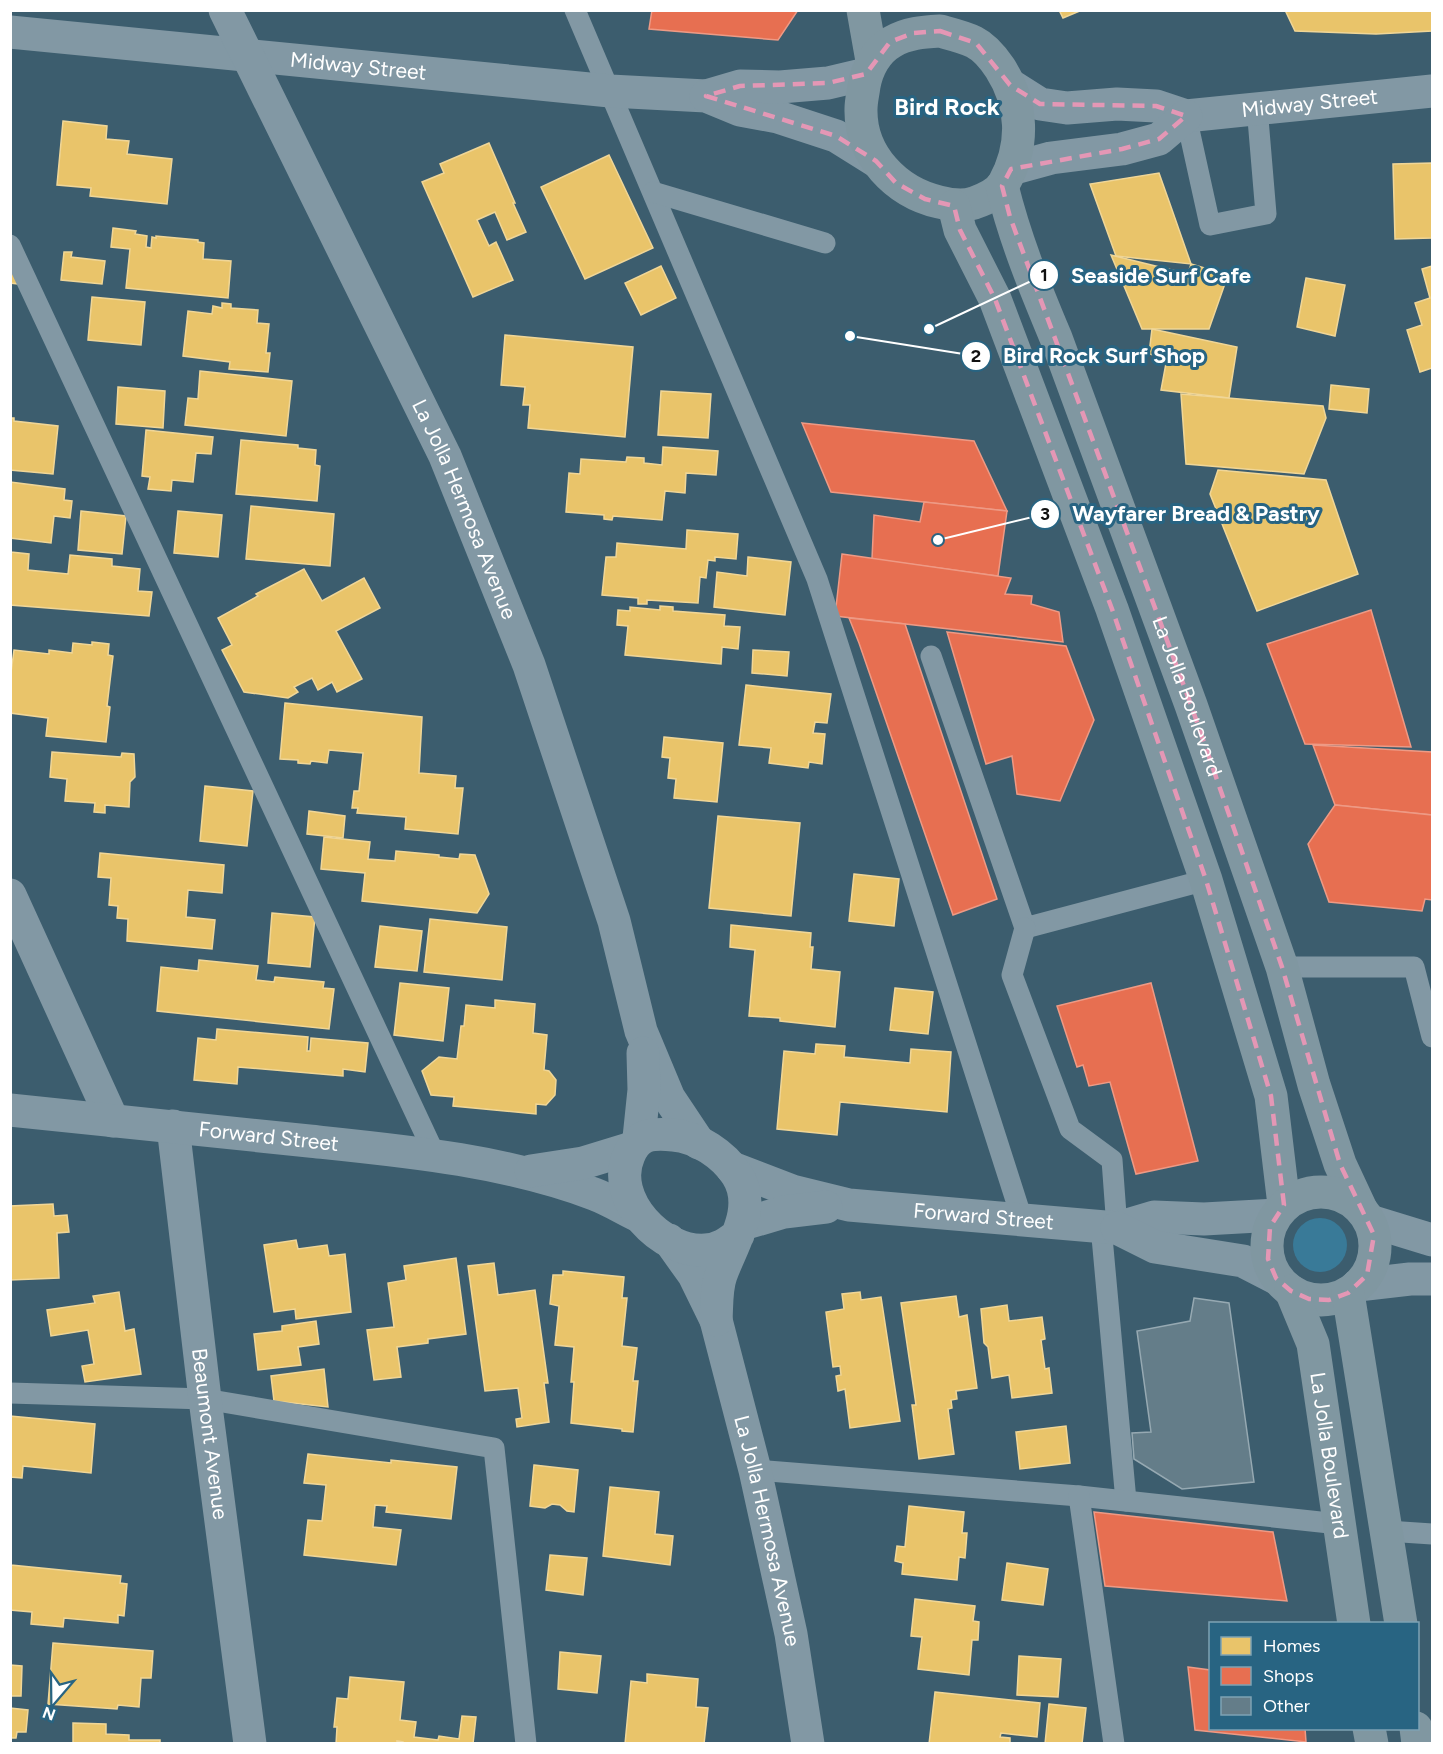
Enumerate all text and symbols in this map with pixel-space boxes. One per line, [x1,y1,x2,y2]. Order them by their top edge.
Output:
street label: Midway Street [289,47,428,85]
street label: Midway Street [1240,84,1379,122]
district label: Bird Rock [894,92,1000,121]
callout: Seaside Surf Cafe [1029,255,1263,295]
text: Seaside Surf Cafe [1071,262,1251,289]
text: 1 [1040,264,1048,286]
callout: Bird Rock Surf Shop [961,336,1217,376]
text: Bird Rock Surf Shop [1003,342,1205,369]
text: 2 [971,345,981,367]
street label: La Jolla Hermosa Avenue [407,395,522,623]
callout: Wayfarer Bread & Pastry [1030,494,1332,534]
text: Wayfarer Bread & Pastry [1072,500,1320,527]
text: 3 [1040,503,1050,525]
street label: La Jolla Boulevard [1147,613,1228,779]
street label: Forward Street [197,1116,340,1156]
street label: Forward Street [912,1198,1055,1235]
street label: Beaumont Avenue [187,1347,234,1521]
street label: La Jolla Boulevard [1305,1370,1354,1540]
street label: La Jolla Hermosa Avenue [729,1412,806,1648]
legend [1209,1622,1419,1730]
text: Homes [1263,1635,1321,1657]
text: Shops [1263,1665,1314,1687]
north arrow [24,1670,84,1730]
text: Other [1263,1695,1310,1717]
text: N [40,1703,58,1725]

